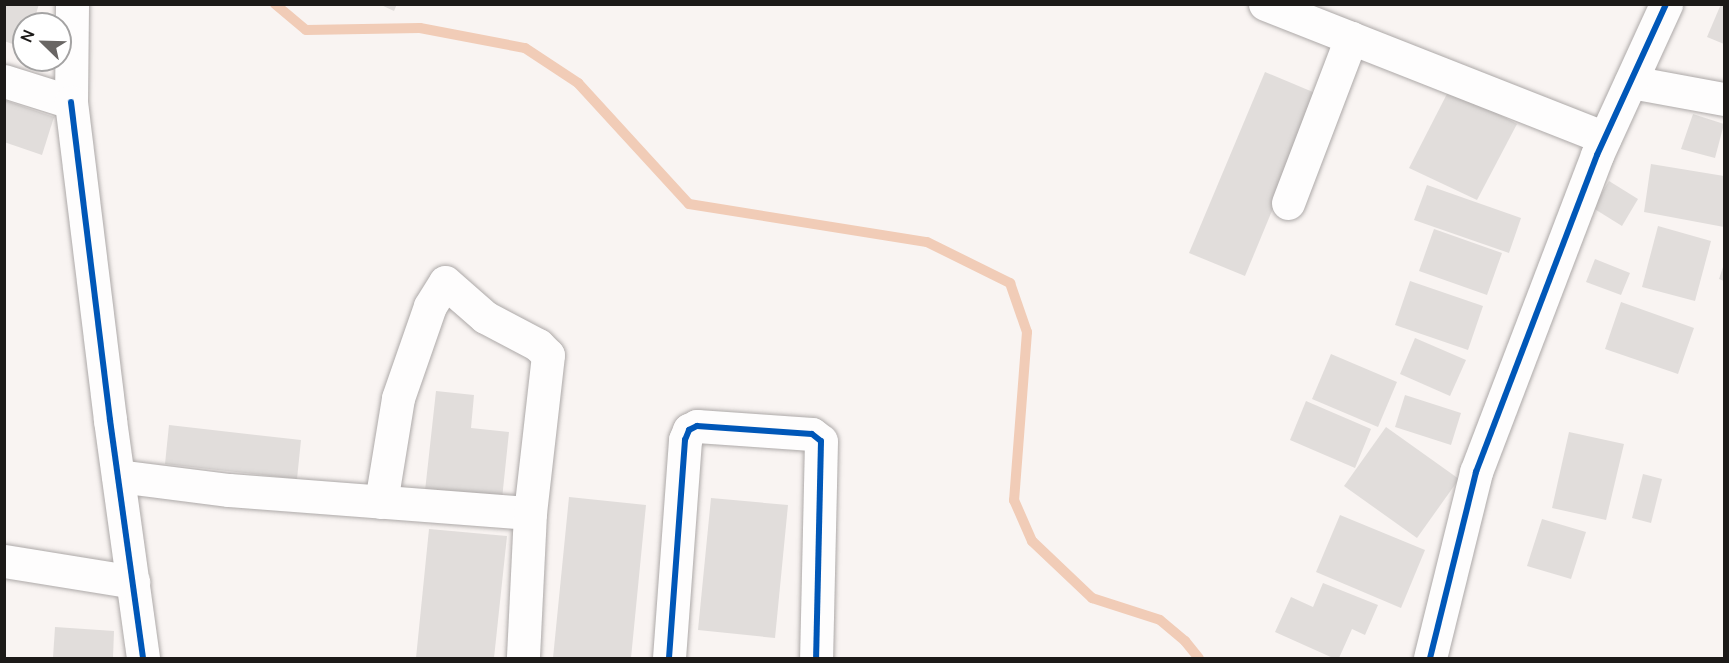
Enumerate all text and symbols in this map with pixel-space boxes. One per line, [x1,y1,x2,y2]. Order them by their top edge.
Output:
north arrow [12,12,72,72]
text: N [15,26,40,45]

